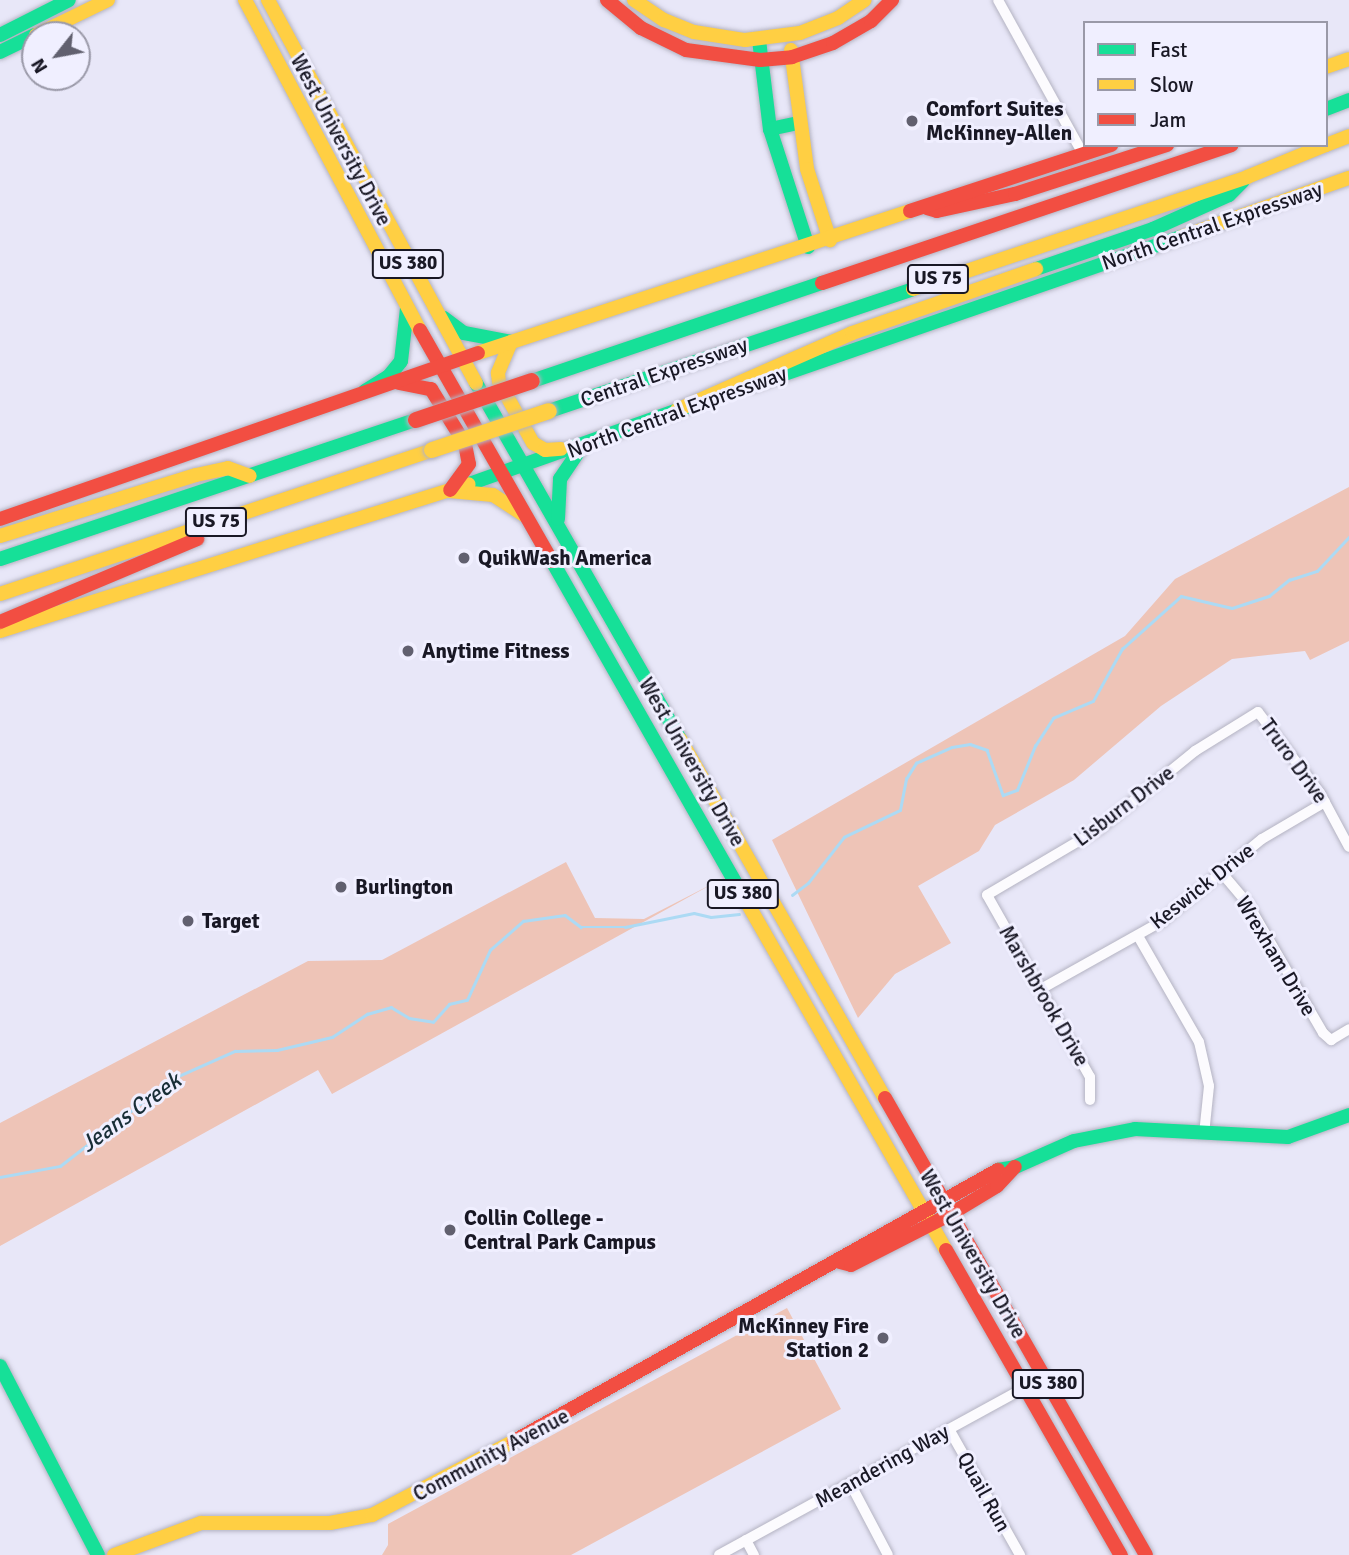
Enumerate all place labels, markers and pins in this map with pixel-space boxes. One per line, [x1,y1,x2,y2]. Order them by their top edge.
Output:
place label: Comfort Suites McKinney-Allen [926,96,1072,146]
marker: Comfort Suites McKinney-Allen [904,113,920,129]
place label: QuikWash America [478,545,652,571]
marker: QuikWash America [456,550,472,566]
place label: Anytime Fitness [422,638,570,664]
marker: Anytime Fitness [400,643,416,659]
place label: Burlington [355,874,453,900]
marker: Burlington [333,879,349,895]
place label: Target [202,908,260,934]
marker: Target [180,913,196,929]
place label: Collin College - Central Park Campus [464,1205,656,1255]
marker: Collin College - Central Park Campus [442,1222,458,1238]
place label: McKinney Fire Station 2 [738,1313,869,1363]
marker: McKinney Fire Station 2 [875,1330,891,1346]

